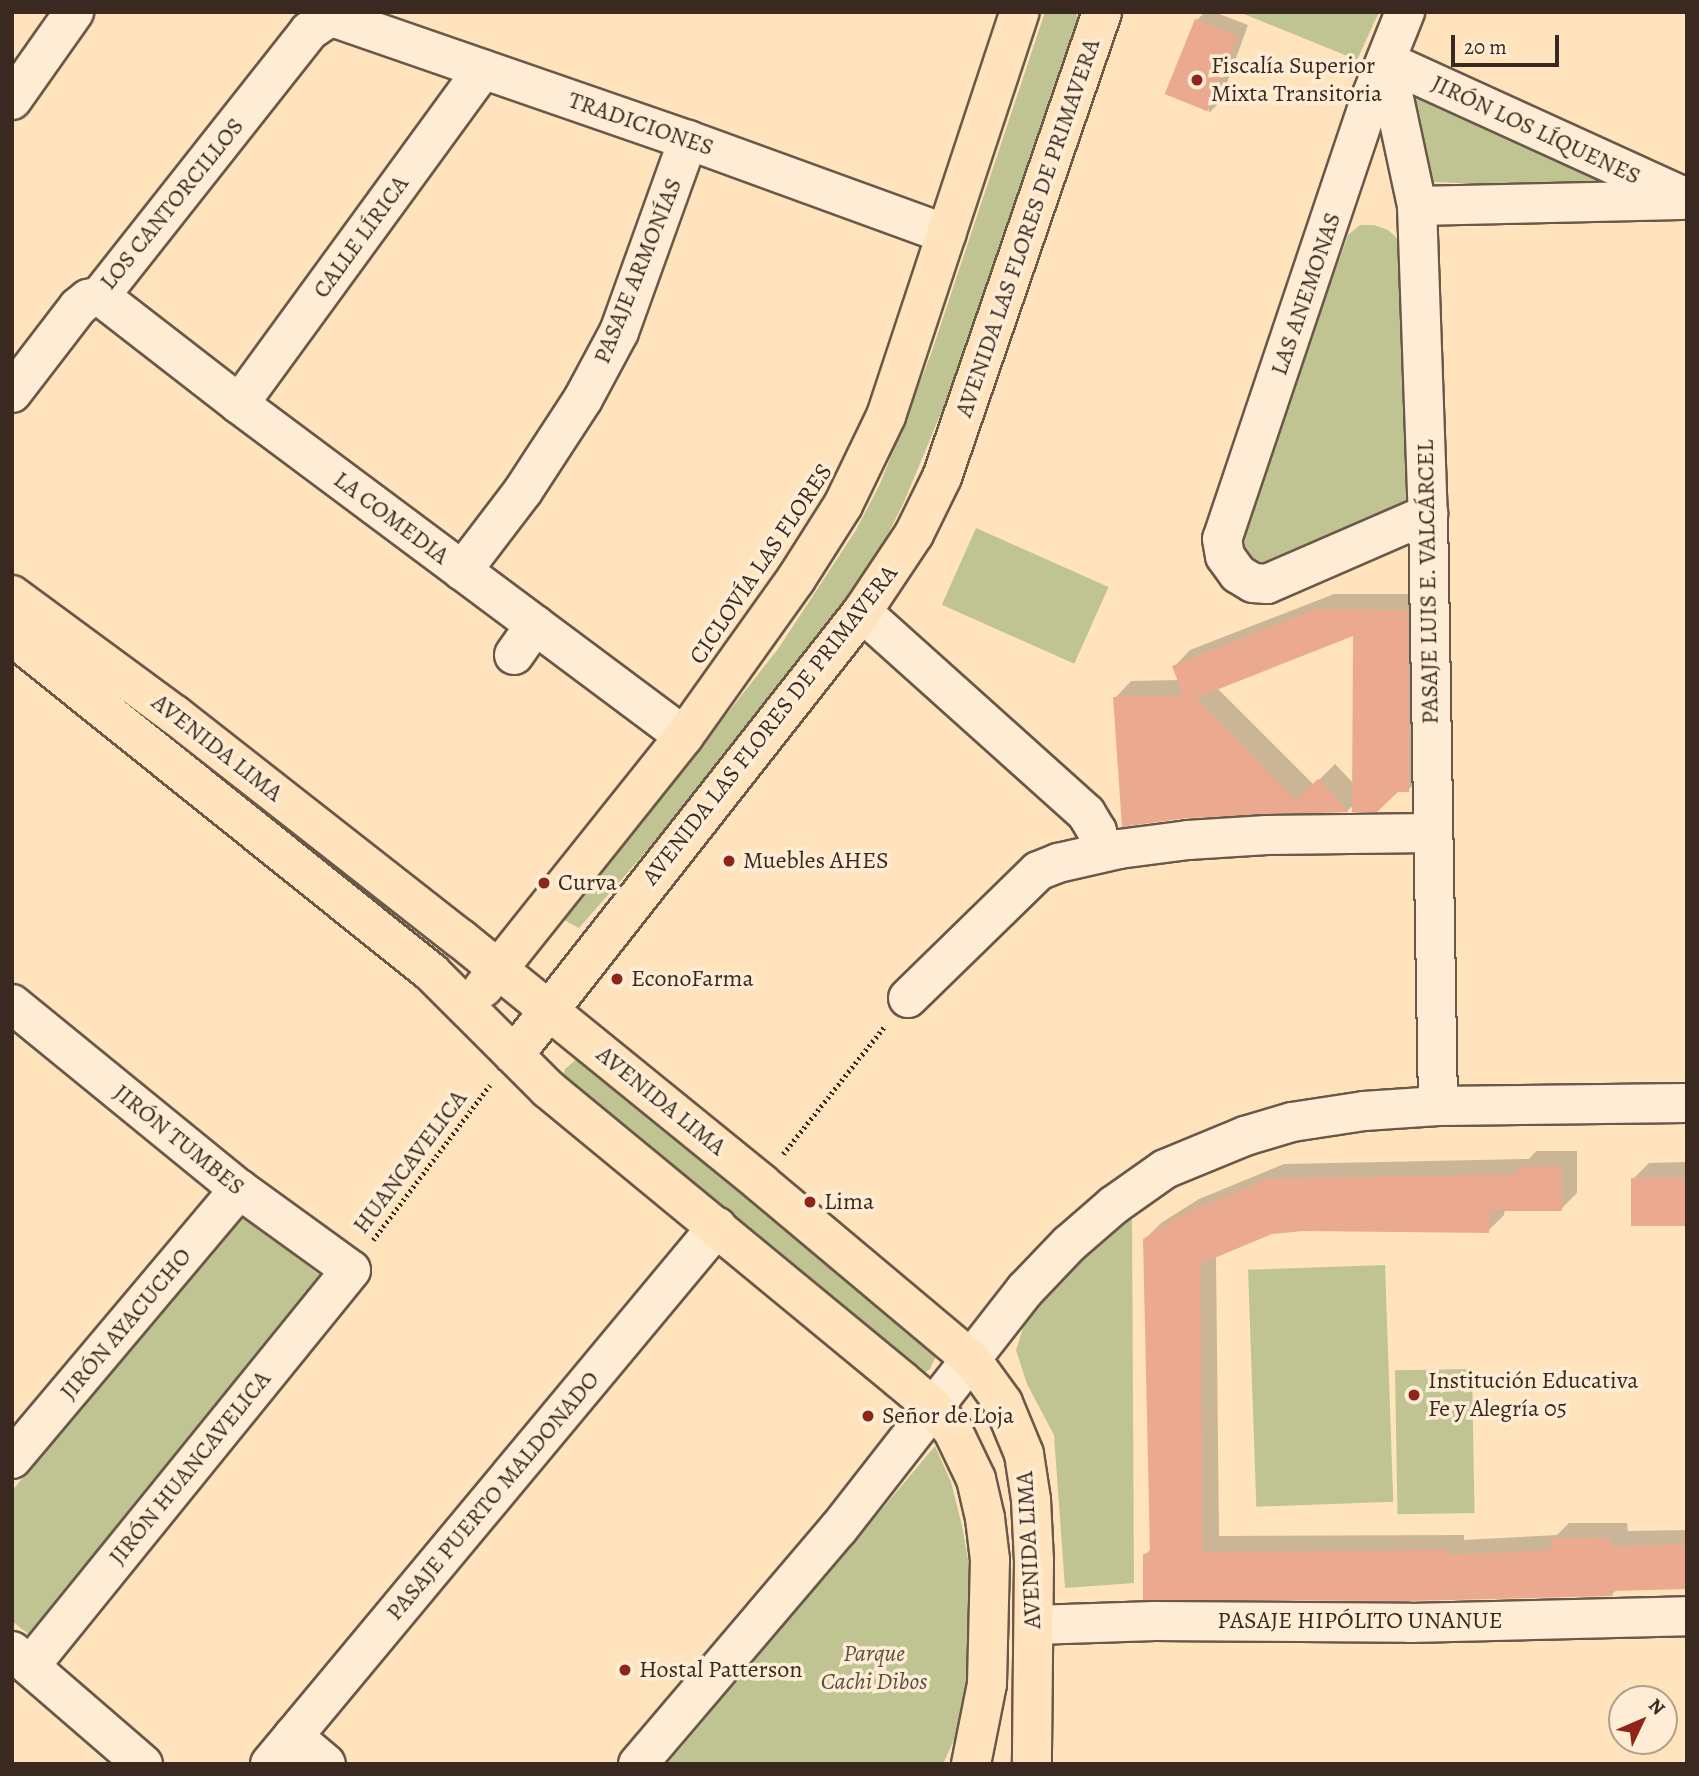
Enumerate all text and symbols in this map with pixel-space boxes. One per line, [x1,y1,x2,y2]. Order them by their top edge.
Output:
scale bar [1454,21,1562,65]
text: 20 m [1464,33,1507,61]
street label: AVENIDA LAS FLORES DE PRIMAVERA [950,35,1106,421]
place label: Fiscalía Superior Mixta Transitoria [1211,52,1382,108]
street label: JIRÓN LOS LÍQUENES [1427,69,1645,191]
marker: Fiscalía Superior Mixta Transitoria [1189,72,1205,88]
street label: TRADICIONES [565,86,717,162]
street label: LOS CANTORCILLOS [94,112,250,296]
street label: CALLE LÍRICA [307,170,415,304]
street label: PASAJE ARMONÍAS [588,174,688,368]
street label: LAS ANEMONAS [1265,209,1347,379]
street label: PASAJE LUIS E. VALCÁRCEL [1411,439,1445,725]
street label: CICLOVÍA LAS FLORES [683,458,839,670]
street label: LA COMEDIA [328,465,454,571]
street label: AVENIDA LAS FLORES DE PRIMAVERA [636,559,904,891]
street label: AVENIDA LIMA [146,688,288,808]
place label: Muebles AHES [743,847,889,875]
marker: Muebles AHES [721,853,737,869]
place label: Curva [558,869,617,897]
marker: Curva [536,875,552,891]
place label: EconoFarma [631,965,754,993]
marker: EconoFarma [609,971,625,987]
street label: AVENIDA LIMA [591,1040,731,1162]
street label: JIRÓN TUMBES [108,1078,250,1202]
street label: HUANCAVELICA [347,1085,473,1239]
place label: Lima [824,1188,874,1216]
marker: Lima [802,1194,818,1210]
street label: JIRÓN AYACUCHO [54,1242,198,1406]
street label: JIRÓN HUANCAVELICA [103,1365,277,1571]
street label: PASAJE PUERTO MALDONADO [380,1366,606,1626]
place label: Institución Educativa Fe y Alegría 05 [1428,1367,1638,1423]
marker: Institución Educativa Fe y Alegría 05 [1406,1387,1422,1403]
place label: Señor de Loja [882,1402,1014,1430]
marker: Señor de Loja [860,1408,876,1424]
street label: AVENIDA LIMA [1010,1470,1048,1630]
street label: PASAJE HIPÓLITO UNANUE [1217,1607,1503,1635]
park label: Parque Cachi Dibos [821,1640,927,1696]
place label: Hostal Patterson [639,1656,802,1684]
marker: Hostal Patterson [617,1662,633,1678]
north arrow [1608,1685,1678,1755]
text: N [1643,1693,1671,1721]

